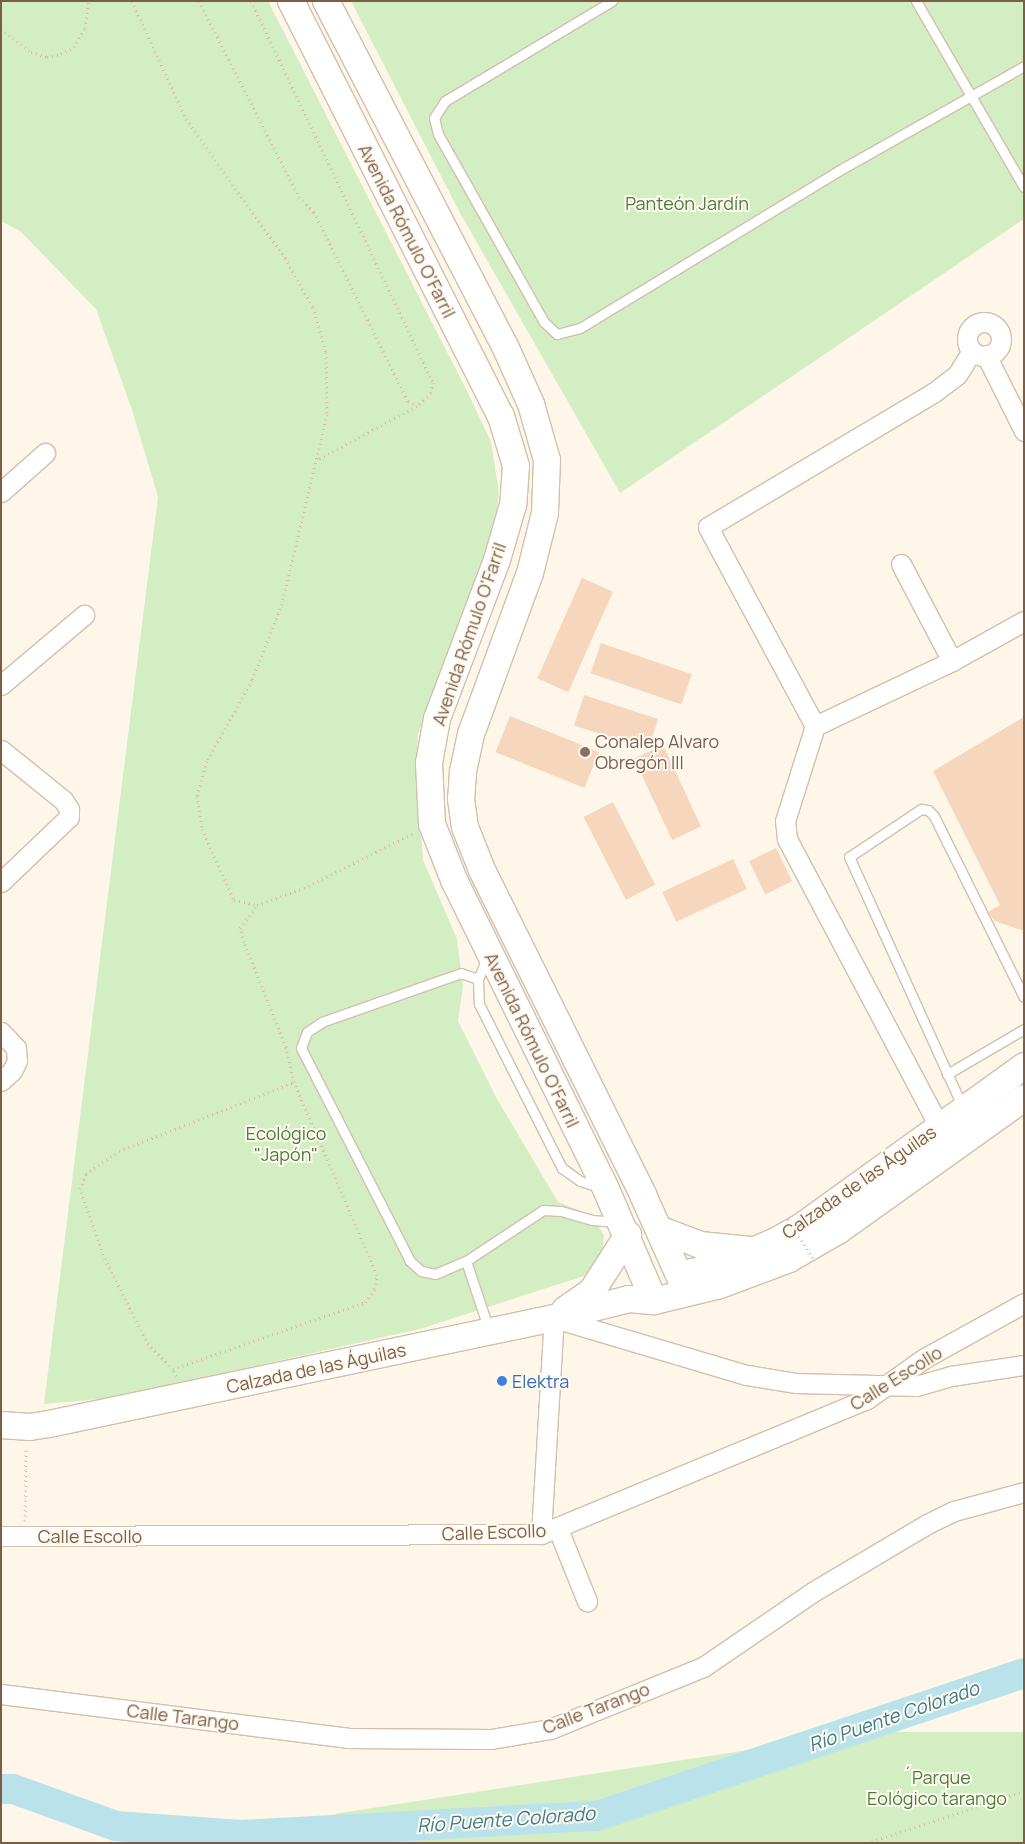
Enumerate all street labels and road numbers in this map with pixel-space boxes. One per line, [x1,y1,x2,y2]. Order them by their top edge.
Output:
street label: Avenida Rómulo O'Farril [354,140,460,322]
street label: Avenida Rómulo O'Farril [427,540,511,728]
street label: Avenida Rómulo O'Farril [480,949,584,1131]
street label: Calzada de las Águilas [778,1121,940,1243]
street label: Calzada de las Águilas [224,1338,408,1398]
street label: Calle Escollo [846,1341,946,1415]
street label: Calle Escollo [441,1519,547,1545]
street label: Calle Escollo [38,1525,142,1547]
street label: Calle Tarango [539,1678,653,1738]
street label: Calle Tarango [126,1699,240,1735]

